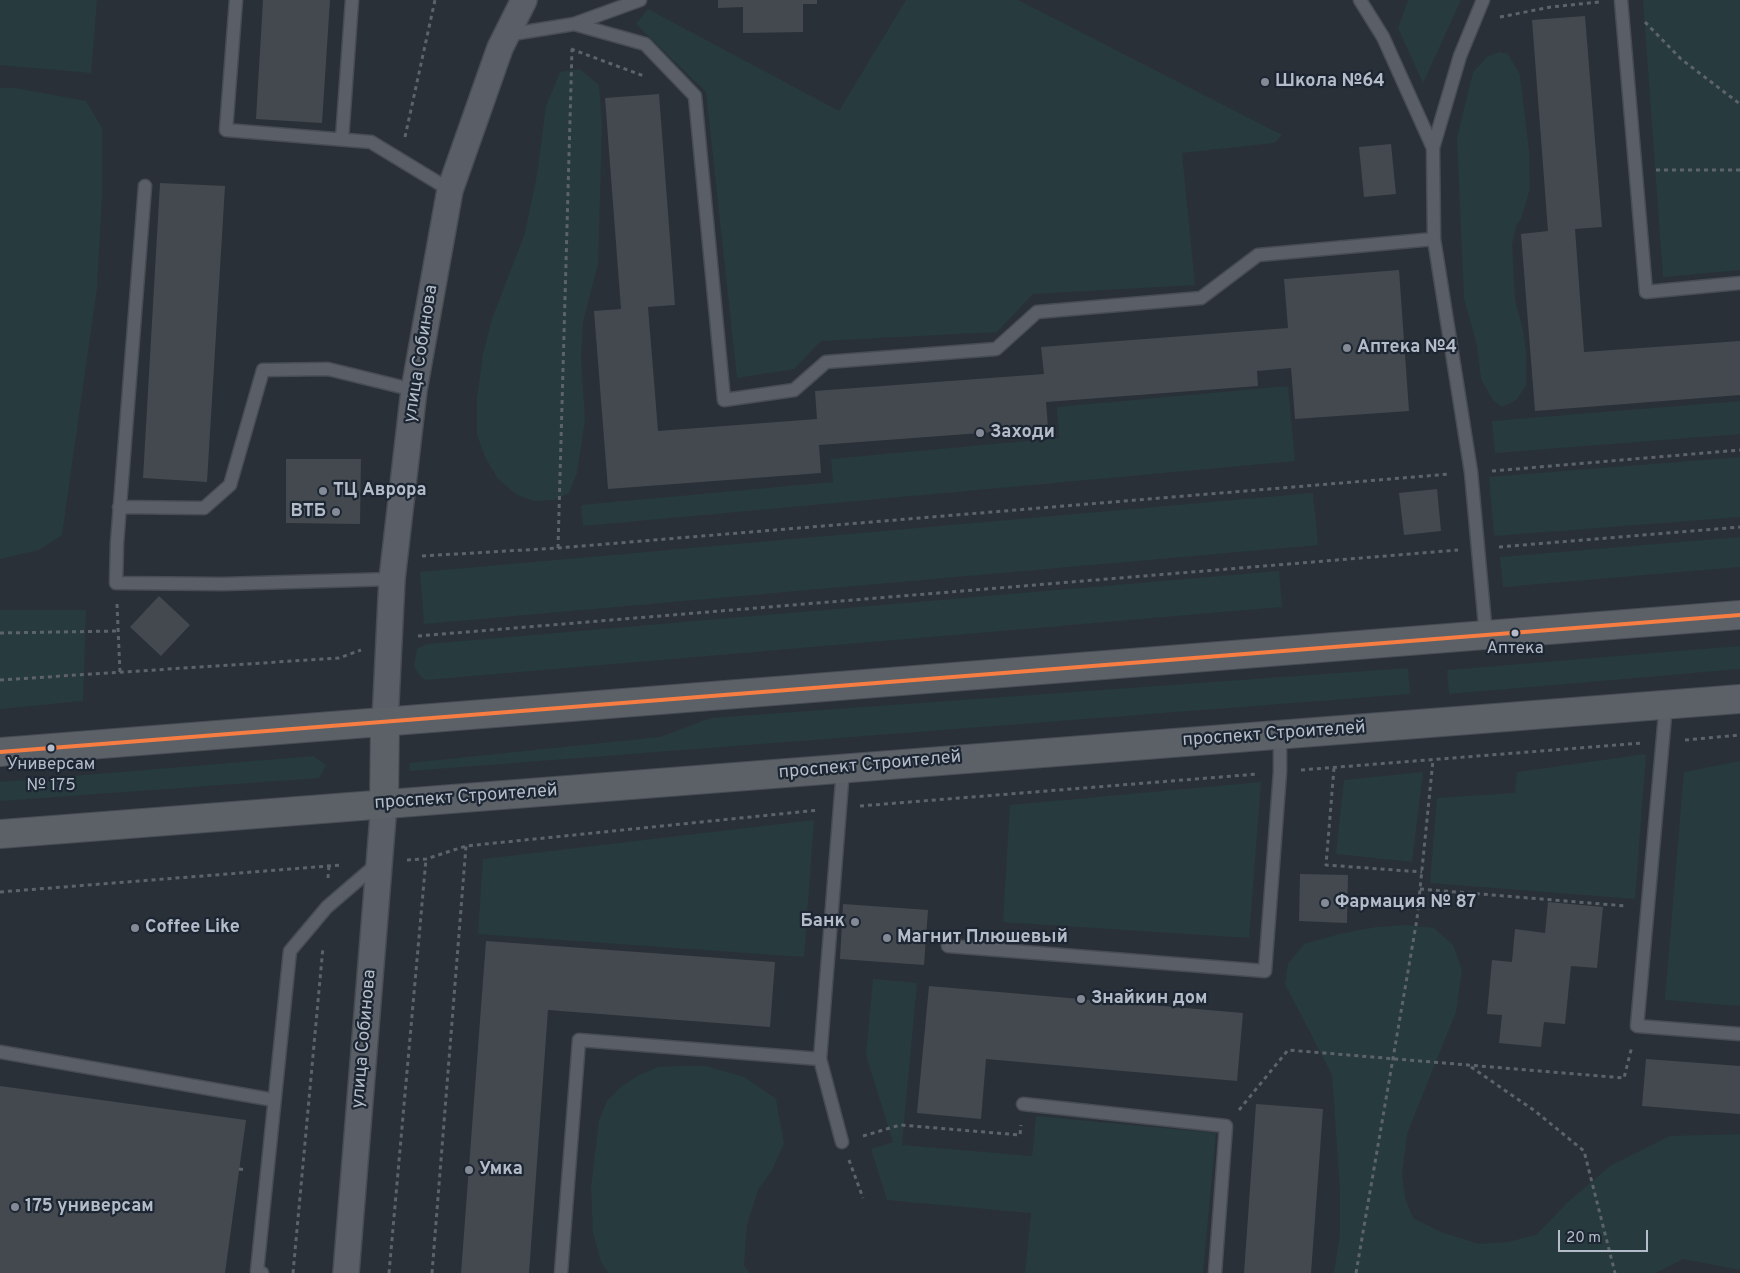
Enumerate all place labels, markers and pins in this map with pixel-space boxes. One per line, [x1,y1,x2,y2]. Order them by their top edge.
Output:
place label: Школа №64 [1275,71,1385,93]
marker: Школа №64 [1259,76,1271,88]
place label: Аптека №4 [1357,337,1457,359]
marker: Аптека №4 [1341,342,1353,354]
place label: Заходи [990,422,1055,444]
marker: Заходи [974,427,986,439]
place label: ТЦ Аврора [333,480,427,502]
marker: ТЦ Аврора [317,485,329,497]
place label: ВТБ [291,501,326,523]
marker: ВТБ [330,506,342,518]
marker: Аптека [1510,628,1520,638]
place label: Аптека [1486,640,1544,660]
marker: Универсам № 175 [46,743,56,753]
place label: Универсам № 175 [7,756,95,796]
place label: Фармация № 87 [1335,892,1476,914]
marker: Фармация № 87 [1319,897,1331,909]
place label: Банк [800,911,845,933]
marker: Банк [849,916,861,928]
place label: Coffee Like [145,917,240,939]
marker: Coffee Like [129,922,141,934]
place label: Магнит Плюшевый [897,927,1068,949]
marker: Магнит Плюшевый [881,932,893,944]
place label: Знайкин дом [1091,988,1207,1010]
marker: Знайкин дом [1075,993,1087,1005]
place label: Умка [479,1159,523,1181]
marker: Умка [463,1164,475,1176]
place label: 175 универсам [25,1196,154,1218]
marker: 175 универсам [9,1201,21,1213]

